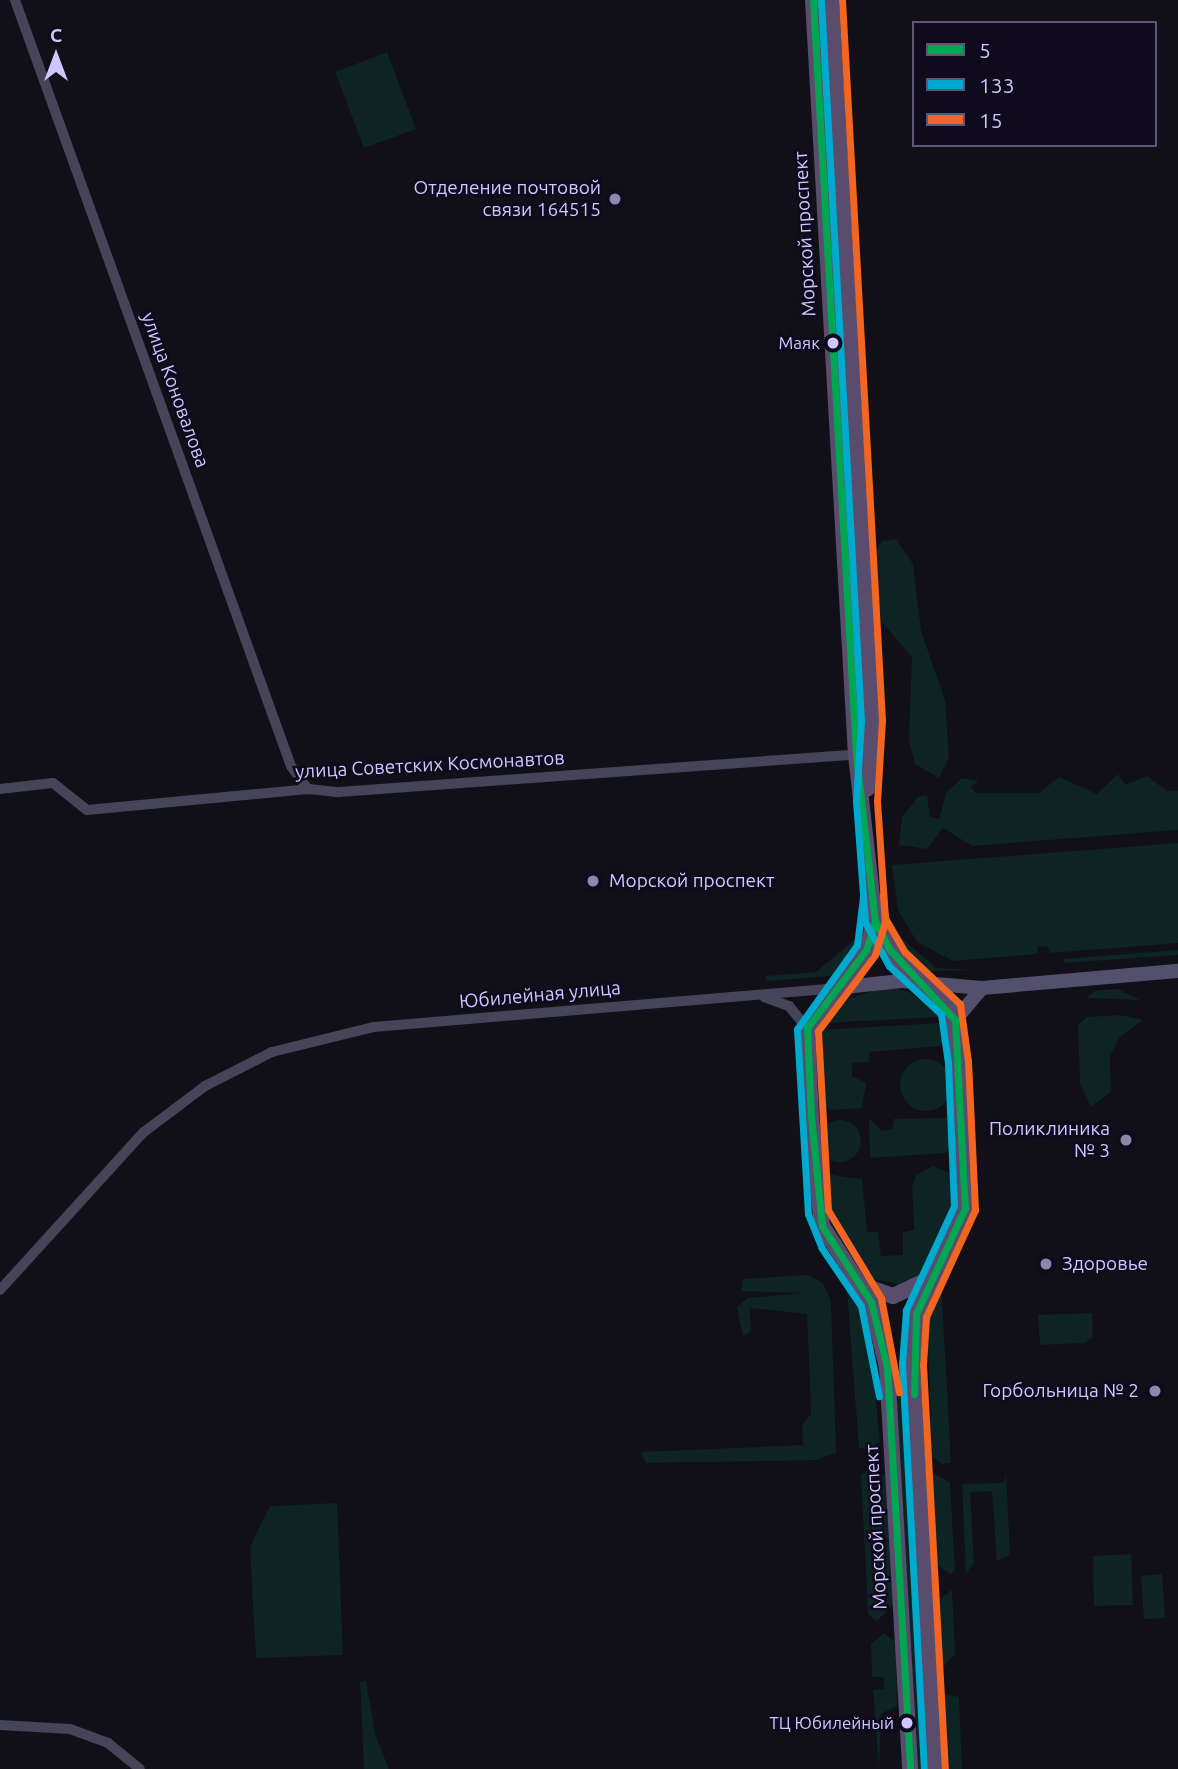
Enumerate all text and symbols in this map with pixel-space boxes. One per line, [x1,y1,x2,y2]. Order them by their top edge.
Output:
north arrow [21,21,91,91]
legend [912,21,1157,147]
text: С [50,24,62,46]
text: 5 [979,38,991,62]
text: 133 [979,73,1015,97]
text: 15 [979,108,1003,132]
street label: Морской проспект [789,151,821,317]
place label: Отделение почтовой связи 164515 [414,177,601,221]
marker: Отделение почтовой связи 164515 [607,191,623,207]
street label: улица Коновалова [136,309,214,471]
place label: Маяк [779,333,820,353]
marker: Маяк [826,336,840,350]
street label: улица Советских Космонавтов [295,747,565,783]
place label: Морской проспект [609,870,774,892]
marker: Морской проспект [583,871,603,891]
street label: Юбилейная улица [458,977,622,1013]
place label: Поликлиника № 3 [989,1118,1110,1162]
marker: Поликлиника № 3 [1116,1130,1136,1150]
place label: Здоровье [1062,1253,1148,1275]
marker: Здоровье [1036,1254,1056,1274]
place label: Горбольница № 2 [983,1380,1139,1402]
marker: Горбольница № 2 [1145,1381,1165,1401]
street label: Морской проспект [860,1444,892,1610]
place label: ТЦ Юбилейный [769,1713,894,1733]
marker: ТЦ Юбилейный [900,1716,914,1730]

